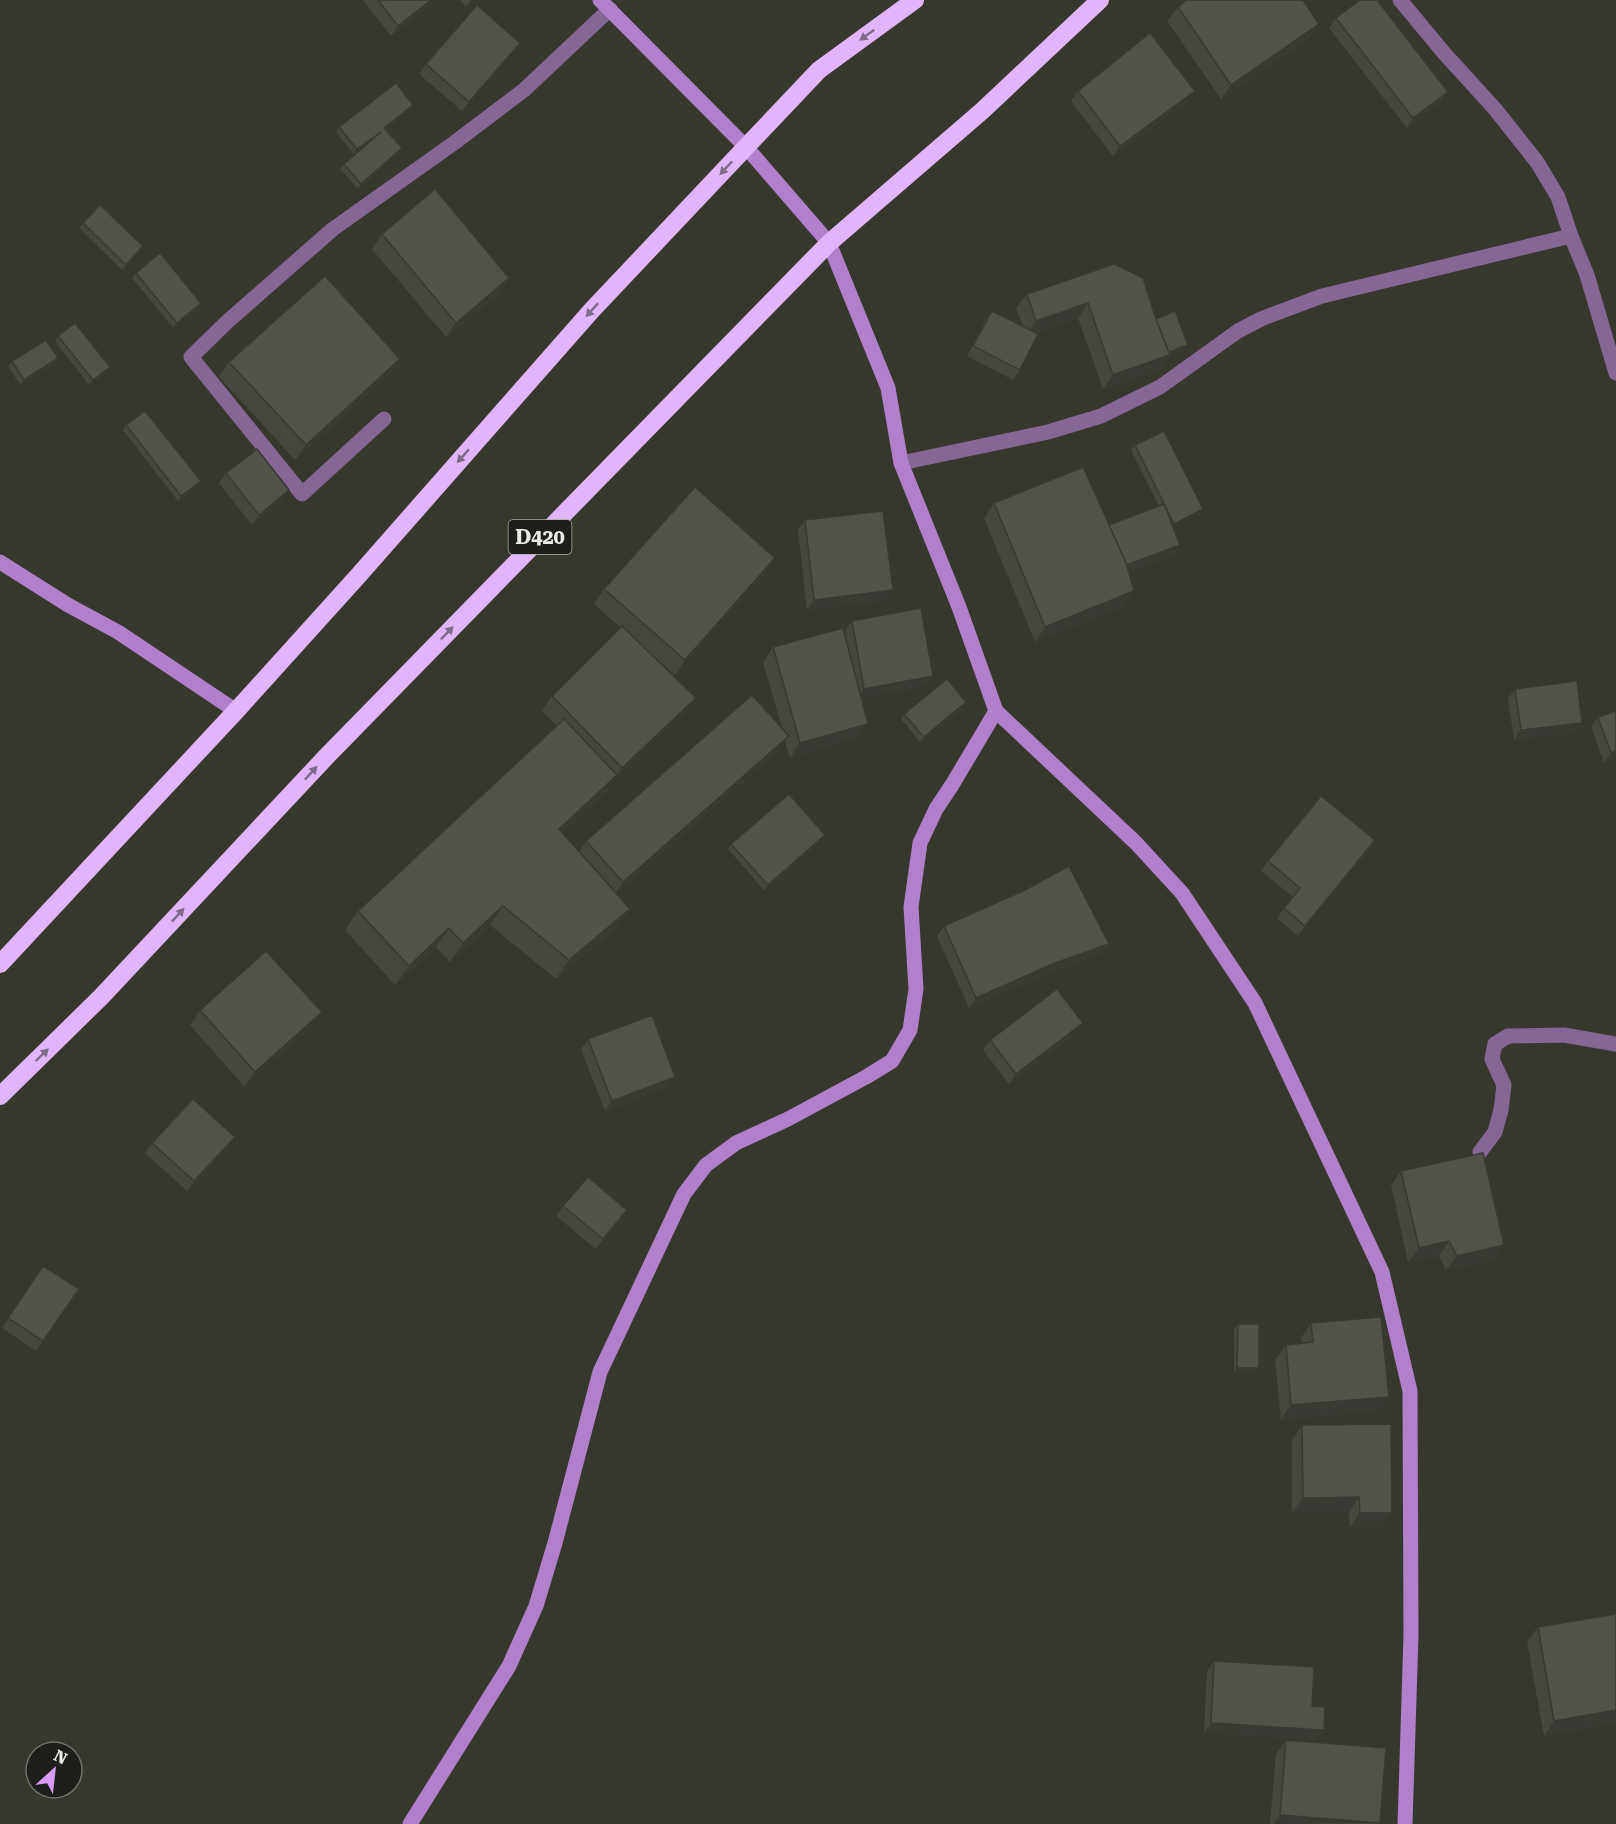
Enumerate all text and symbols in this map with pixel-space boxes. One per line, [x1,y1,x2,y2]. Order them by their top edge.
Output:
one-way arrow [860,28,875,40]
one-way arrow [720,160,733,175]
one-way arrow [586,302,599,317]
one-way arrow [457,448,470,463]
road number: D420 [508,520,572,554]
one-way arrow [439,626,453,640]
one-way arrow [304,765,318,780]
one-way arrow [170,908,184,922]
one-way arrow [34,1048,49,1062]
north arrow [24,1740,84,1800]
text: N [51,1746,70,1768]

